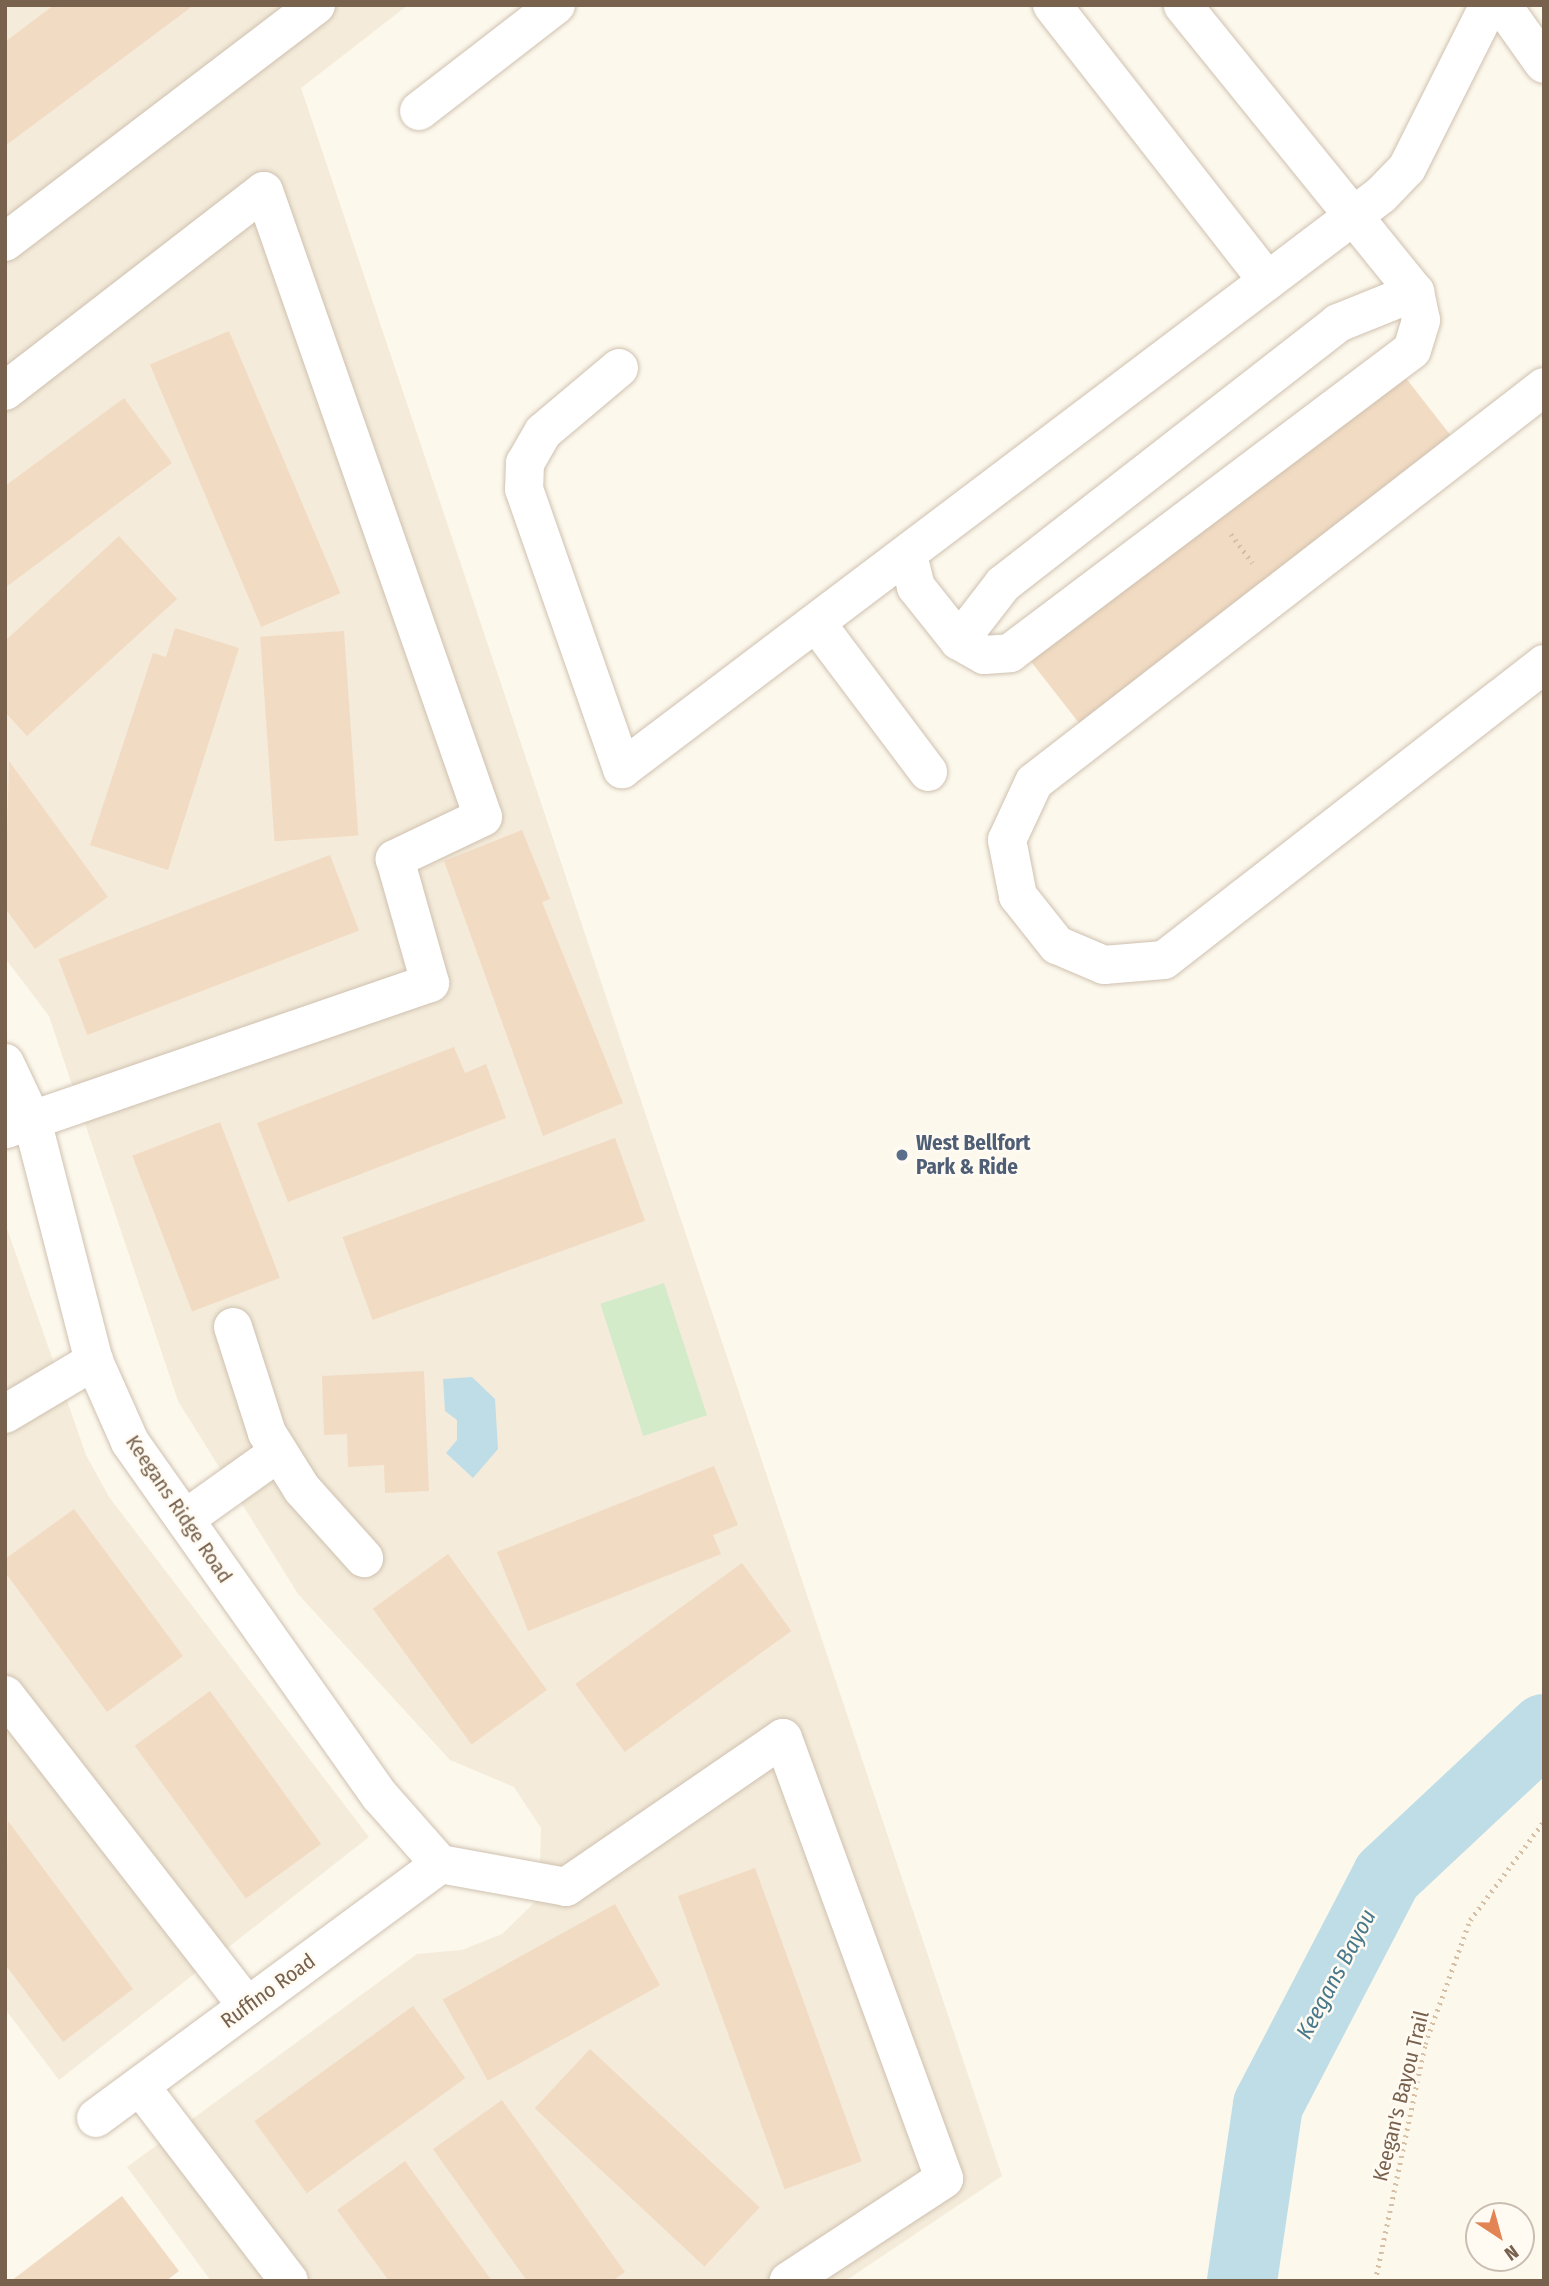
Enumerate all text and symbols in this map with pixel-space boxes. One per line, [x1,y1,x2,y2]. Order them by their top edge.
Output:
place label: West Bellfort Park & Ride [916,1130,1030,1180]
marker: West Bellfort Park & Ride [894,1147,910,1163]
street label: Keegans Ridge Road [120,1430,238,1588]
water label: Keegans Bayou [1290,1904,1382,2044]
street label: Ruffino Road [216,1948,320,2034]
street label: Keegan's Bayou Trail [1368,2008,1434,2184]
north arrow [1465,2202,1535,2272]
text: N [1500,2240,1523,2265]

